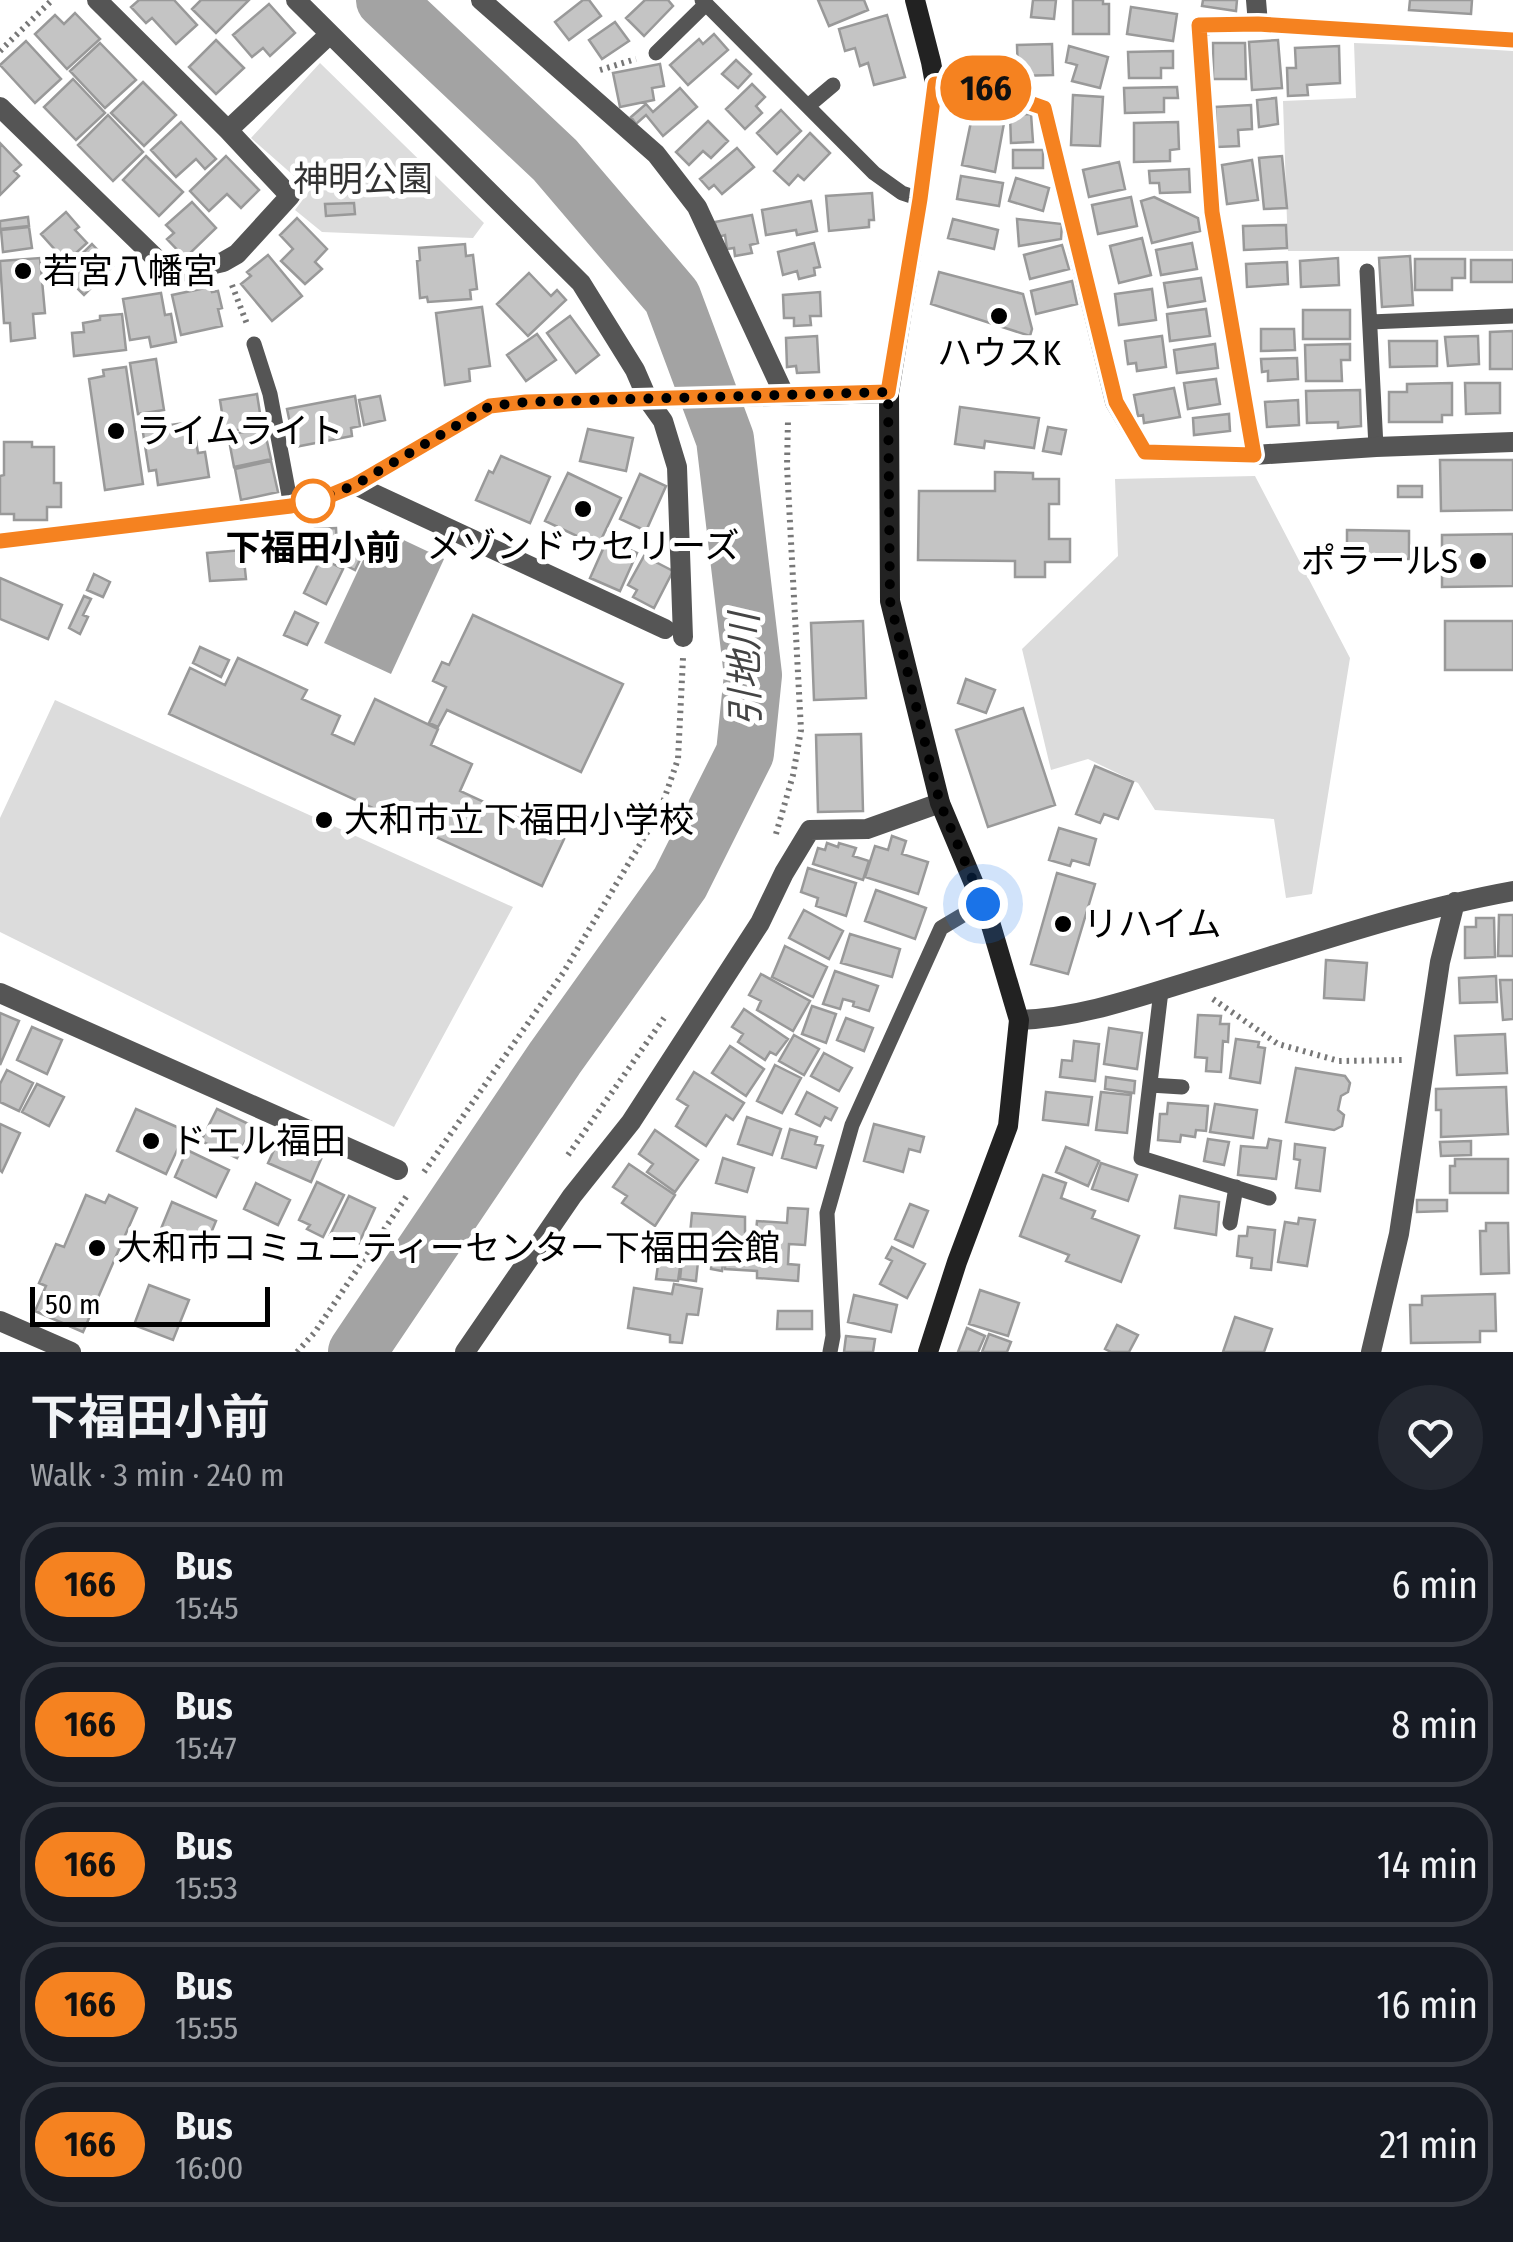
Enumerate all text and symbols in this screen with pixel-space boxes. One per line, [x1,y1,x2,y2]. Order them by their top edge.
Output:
line badge: 166 [928,56,1044,120]
text: 166 [960,67,1012,109]
park label: 神明公園 [293,158,433,200]
place label: 若宮八幡宮 [43,250,218,292]
marker: 若宮八幡宮 [12,260,34,282]
marker: ハウスK [988,305,1010,327]
place label: ハウスK [937,332,1061,374]
place label: ライムライト [136,410,344,452]
marker: ライムライト [105,420,127,442]
marker: 下福田小前 [292,480,334,522]
marker: メゾンドゥセリーズ [572,498,594,520]
place label: メゾンドゥセリーズ [426,525,740,567]
place label: 下福田小前 [225,527,401,569]
place label: ポラールS [1301,540,1458,582]
marker: ポラールS [1467,550,1489,572]
water label: 引地川 [721,609,769,727]
place label: 大和市立下福田小学校 [344,799,694,841]
marker: 大和市立下福田小学校 [313,809,335,831]
your location [958,879,1008,929]
place label: リハイム [1083,903,1222,945]
marker: リハイム [1052,913,1074,935]
place label: ドエル福田 [171,1120,346,1162]
marker: ドエル福田 [140,1130,162,1152]
place label: 大和市コミュニティーセンター下福田会館 [117,1227,780,1269]
marker: 大和市コミュニティーセンター下福田会館 [86,1237,108,1259]
scale bar [30,1282,270,1326]
text: 50 m [45,1288,101,1321]
button: heart [1378,1385,1483,1490]
text: 下福田小前 [30,1389,270,1447]
text: Walk · 3 min · 240 m [30,1456,285,1494]
text: Bus [175,1543,233,1589]
text: 6 min [1391,1562,1478,1608]
text: 166 [64,1563,116,1605]
text: 15:45 [175,1589,239,1627]
text: Bus [175,1683,233,1729]
text: 8 min [1391,1702,1478,1748]
text: 166 [64,1703,116,1745]
text: 15:47 [175,1729,237,1767]
text: Bus [175,1823,233,1869]
text: 14 min [1377,1842,1478,1888]
text: 166 [64,1843,116,1885]
text: 15:53 [175,1869,238,1907]
text: Bus [175,1963,233,2009]
text: 16 min [1377,1982,1478,2028]
text: 166 [64,1983,116,2025]
text: 15:55 [175,2009,238,2047]
text: Bus [175,2103,233,2149]
text: 21 min [1380,2122,1478,2168]
text: 166 [64,2123,116,2165]
text: 16:00 [175,2149,243,2187]

